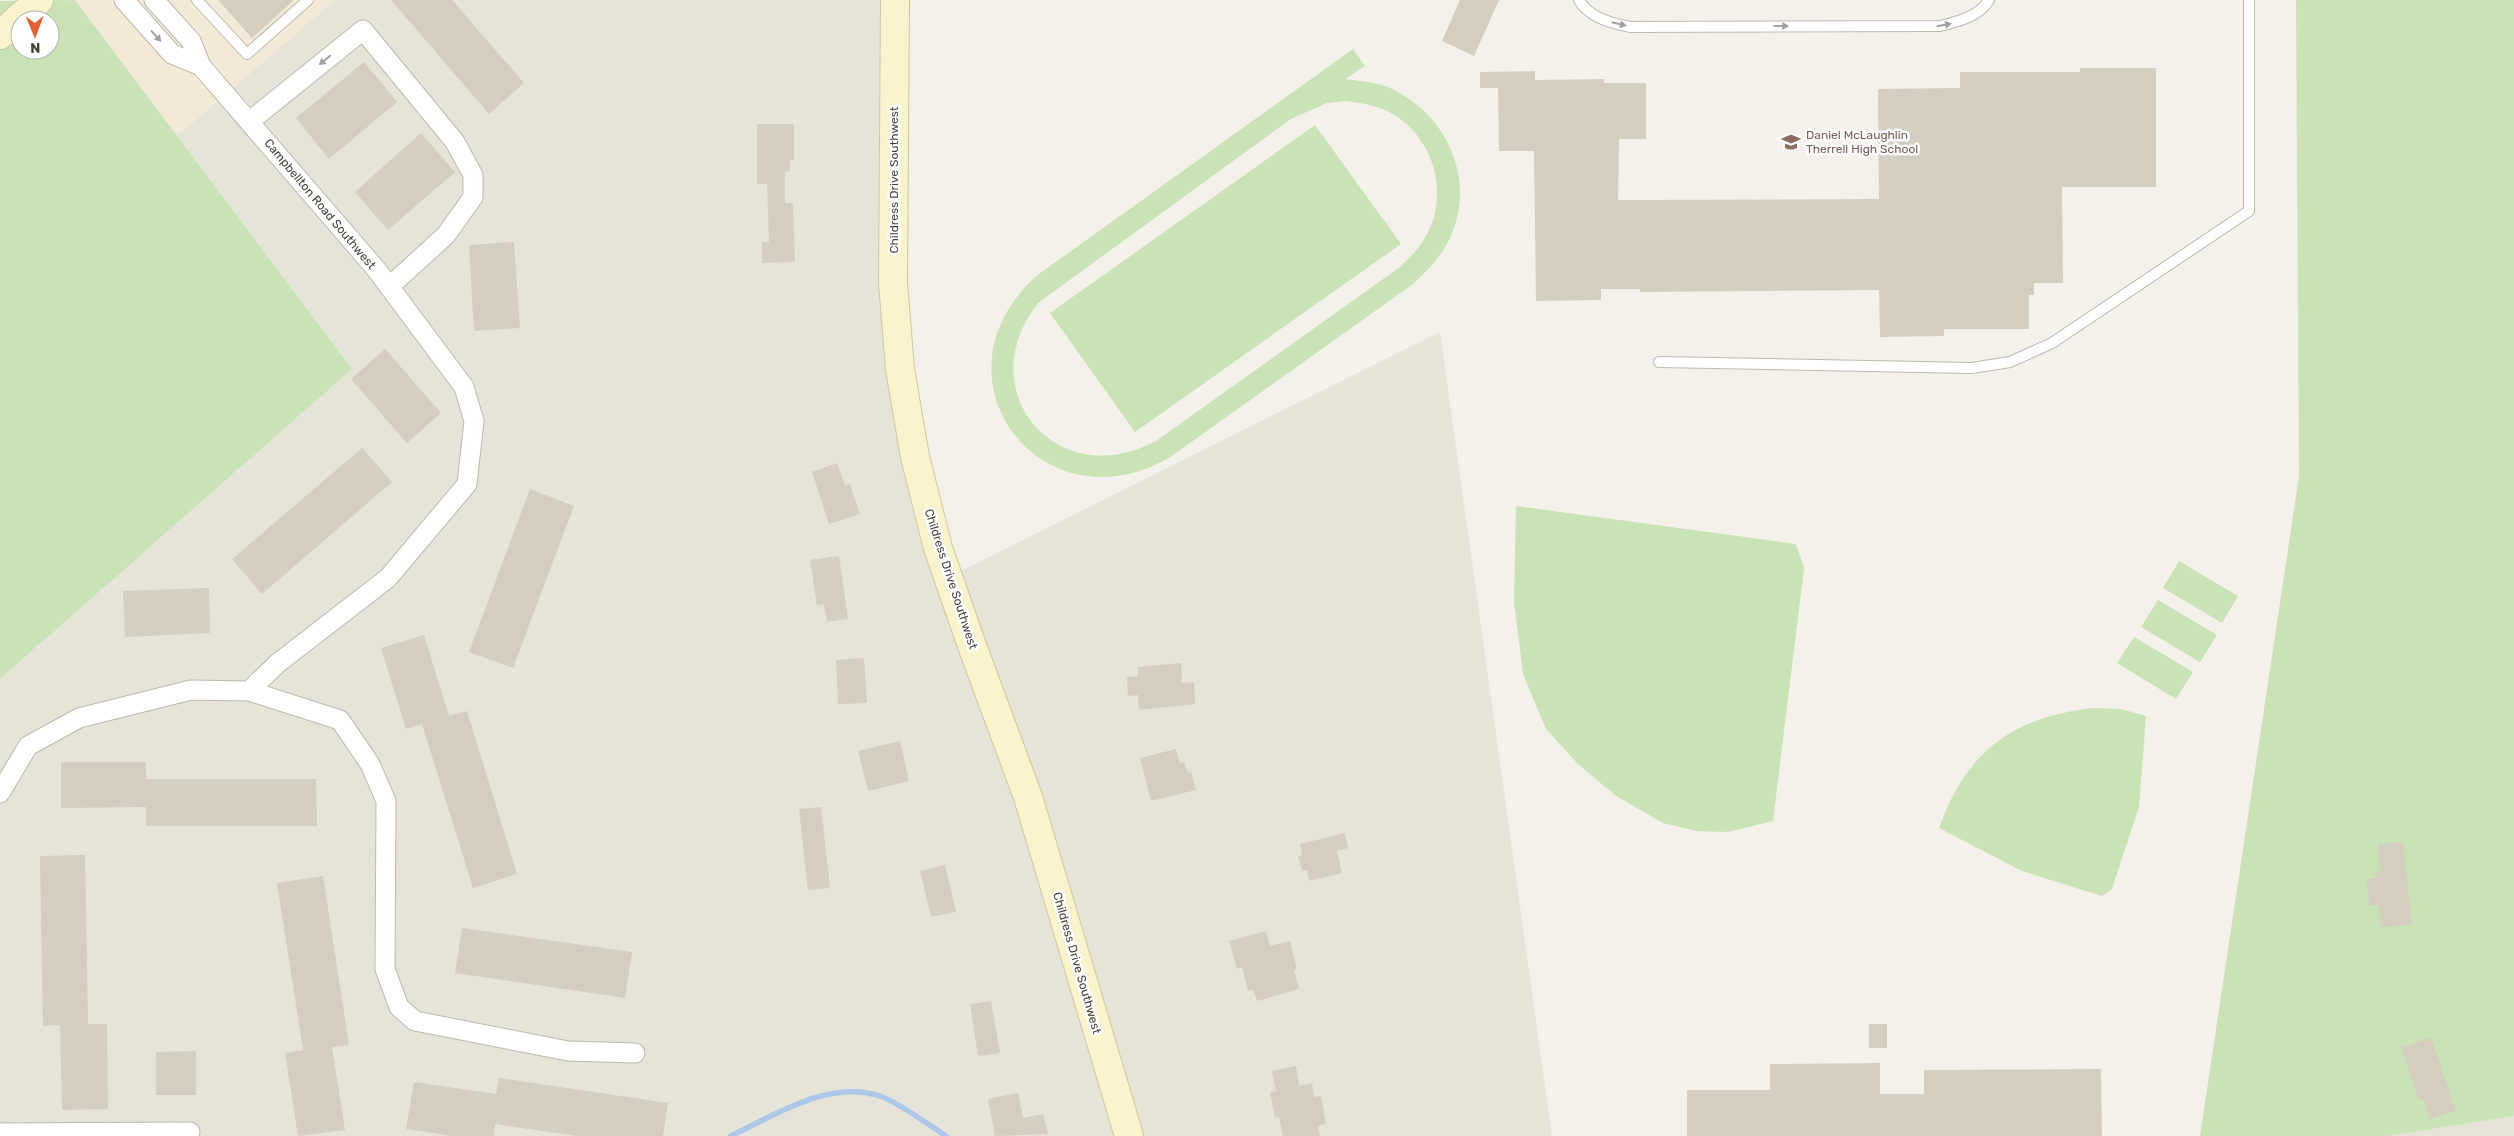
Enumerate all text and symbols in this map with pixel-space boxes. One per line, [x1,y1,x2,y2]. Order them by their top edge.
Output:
north arrow [10,10,60,60]
one-way arrow [1612,20,1627,28]
one-way arrow [1936,20,1952,28]
one-way arrow [1774,22,1790,30]
one-way arrow [150,30,162,42]
text: N [30,39,40,56]
one-way arrow [319,55,332,66]
street label: Childress Drive Southwest [887,106,901,253]
place label: Daniel McLaughlin Therrell High School [1806,128,1918,156]
school or university icon: Daniel McLaughlin Therrell High School [1780,131,1802,153]
street label: Campbellton Road Southwest [261,136,379,272]
street label: Childress Drive Southwest [922,507,980,651]
street label: Childress Drive Southwest [1050,890,1104,1036]

